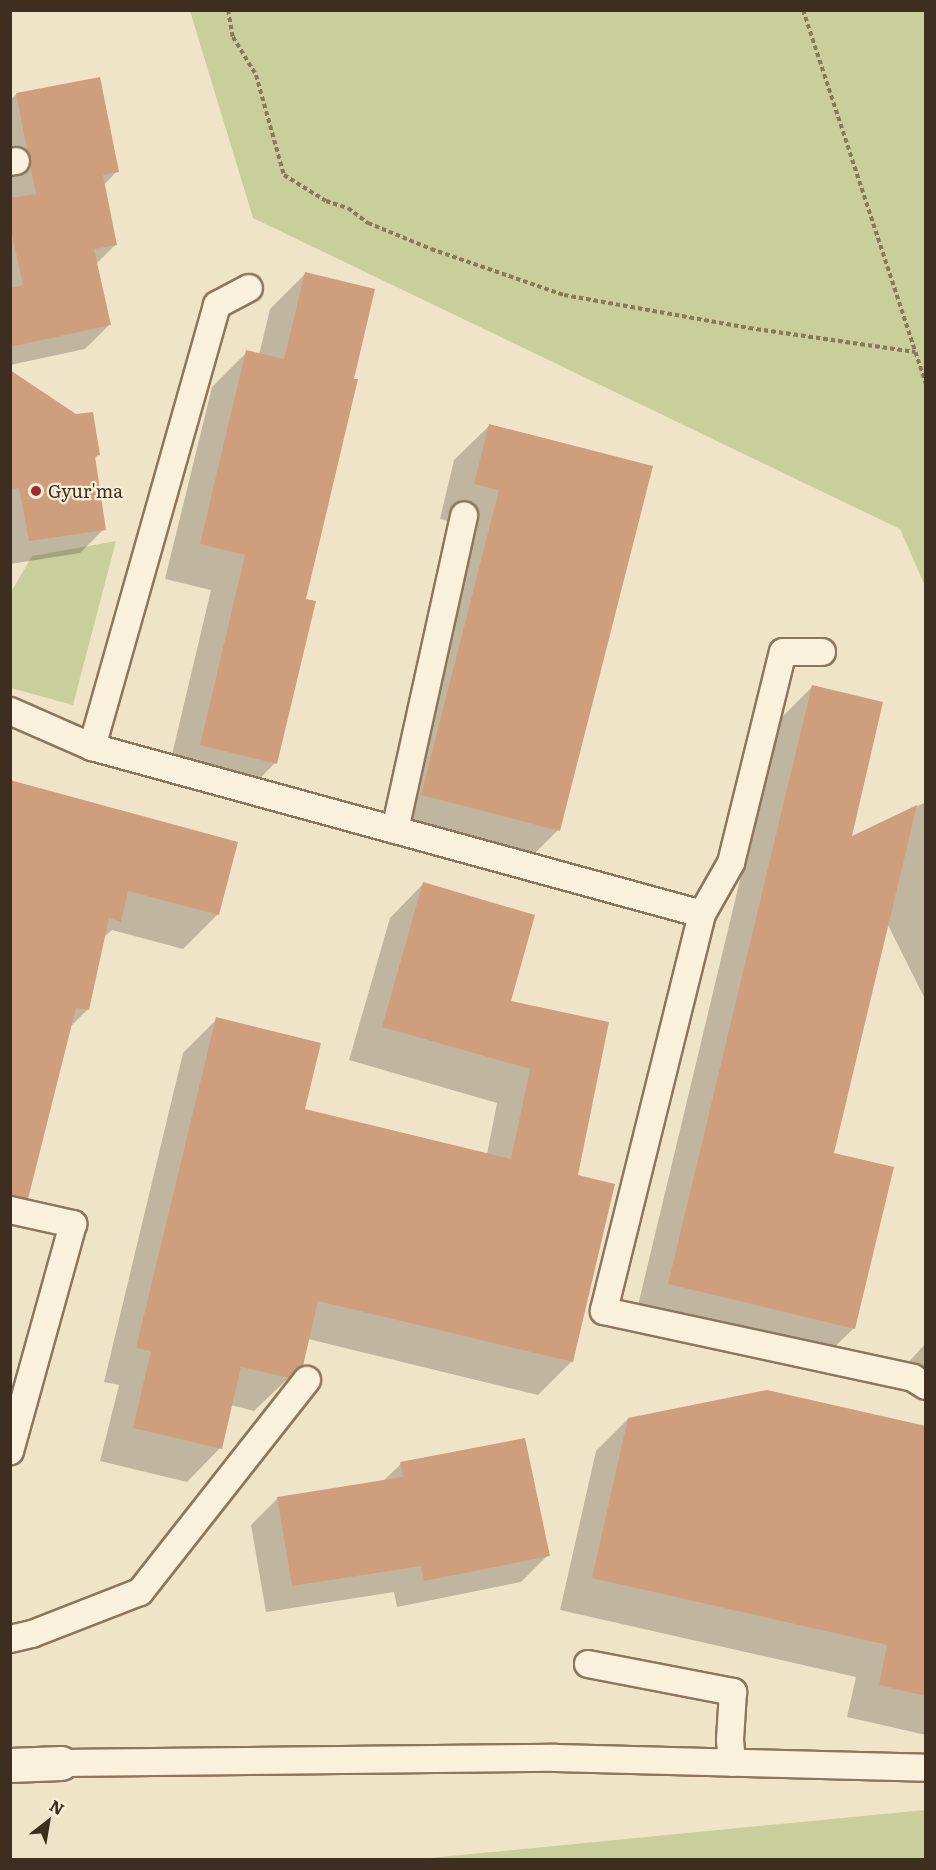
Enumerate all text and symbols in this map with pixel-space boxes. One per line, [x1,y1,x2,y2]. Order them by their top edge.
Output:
place label: Gyur'ma [48,480,123,502]
marker: Gyur'ma [29,484,43,498]
north arrow [18,1792,78,1852]
text: N [45,1793,69,1820]

